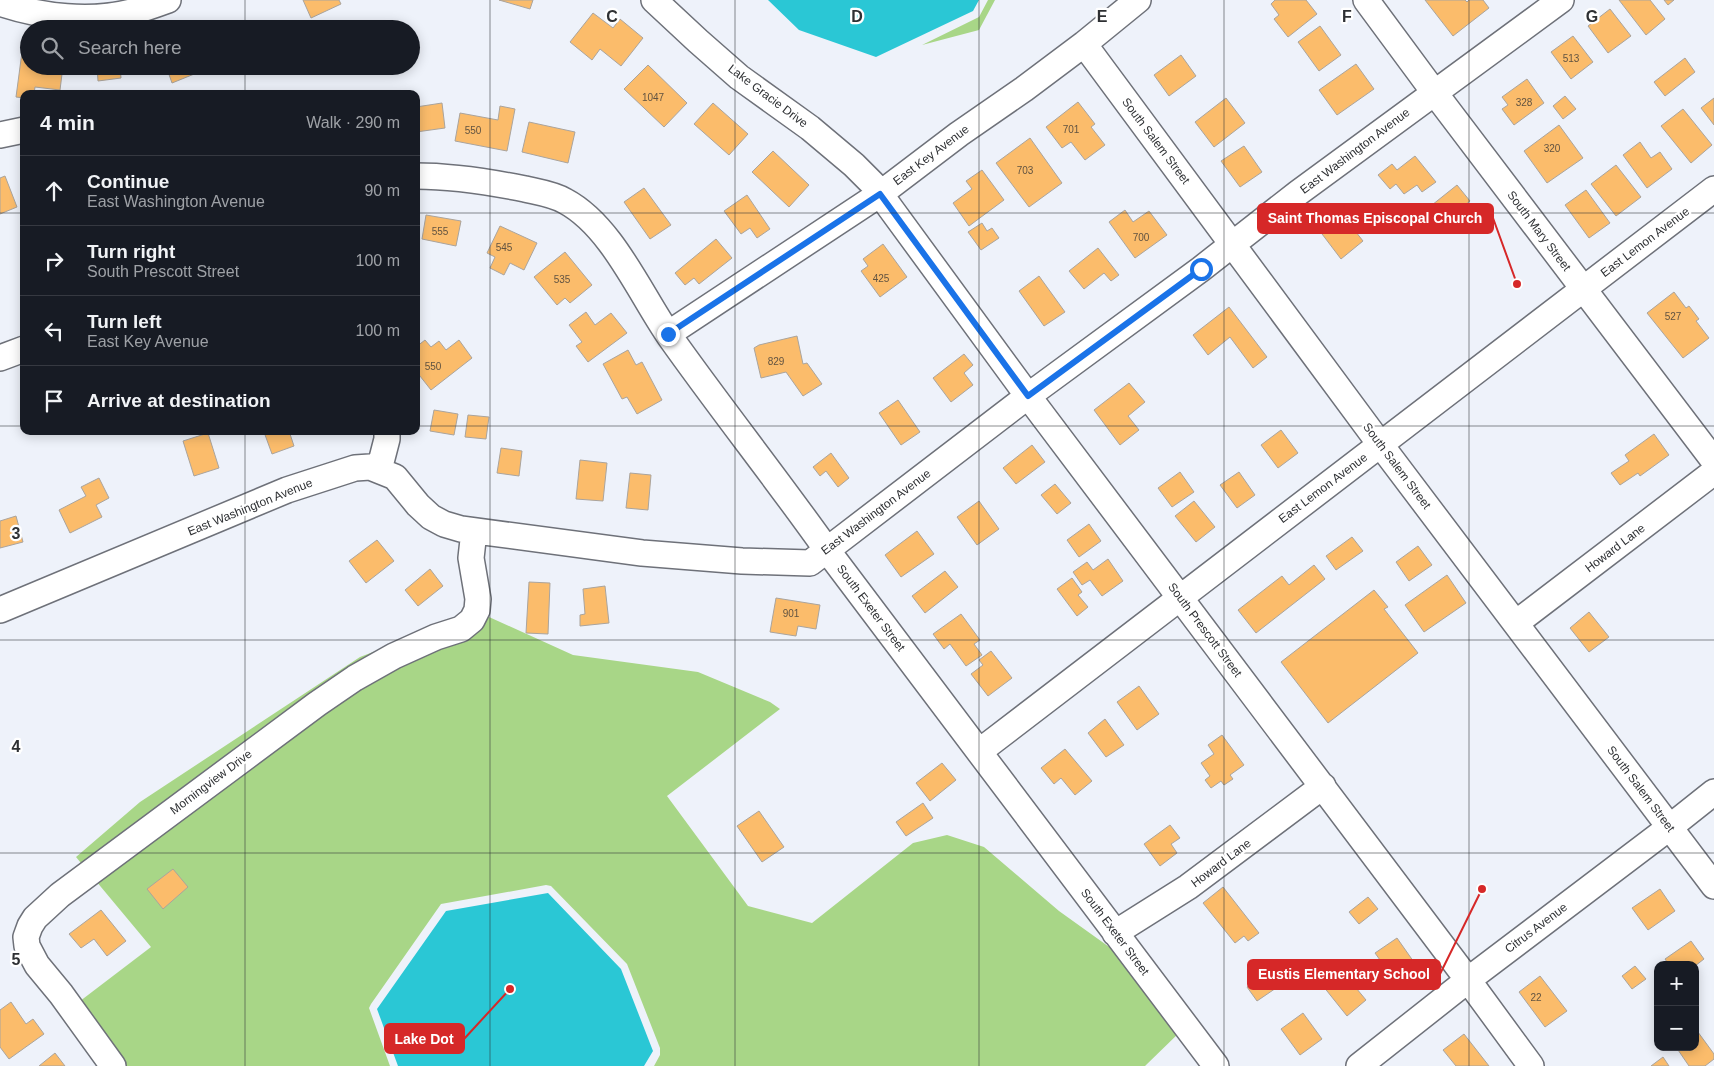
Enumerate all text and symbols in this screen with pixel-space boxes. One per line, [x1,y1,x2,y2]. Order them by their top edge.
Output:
text: C [606,8,618,25]
text: D [851,8,863,25]
text: E [1097,8,1108,25]
text: F [1342,8,1352,25]
text: G [1586,8,1598,25]
search box [20,20,420,75]
icon: search [38,34,66,62]
text: Search here [78,37,182,58]
house number: 513 [1563,53,1580,64]
street label: Lake Gracie Drive [725,62,811,131]
house number: 1047 [642,92,665,103]
street label: South Salem Street [1119,95,1193,187]
house number: 328 [1516,97,1533,108]
street label: East Washington Avenue [1298,105,1413,197]
text: 4 min [40,111,95,134]
text: Walk · 290 m [306,114,400,131]
street label: East Key Avenue [890,122,972,188]
house number: 701 [1063,124,1080,135]
house number: 550 [465,125,482,136]
house number: 320 [1544,143,1561,154]
house number: 703 [1017,165,1034,176]
text: Continue [87,171,169,192]
icon: ahead [40,177,68,205]
text: 90 m [364,182,400,199]
street label: South Mary Street [1504,188,1574,274]
text: East Washington Avenue [87,193,265,210]
callout: Saint Thomas Episcopal Church [1258,204,1493,233]
street label: East Lemon Avenue [1598,204,1692,280]
text: Saint Thomas Episcopal Church [1268,210,1482,226]
house number: 555 [432,226,449,237]
house number: 700 [1133,232,1150,243]
text: Turn right [87,241,175,262]
house number: 545 [496,242,513,253]
icon: right [40,247,68,275]
text: 100 m [356,252,400,269]
route start [1190,258,1213,281]
text: South Prescott Street [87,263,239,280]
house number: 425 [873,273,890,284]
house number: 535 [554,274,571,285]
text: Turn left [87,311,162,332]
house number: 527 [1665,311,1682,322]
icon: left [40,317,68,345]
text: 100 m [356,322,400,339]
route end [657,323,680,346]
text: East Key Avenue [87,333,209,350]
house number: 829 [768,356,785,367]
house number: 550 [425,361,442,372]
icon: arrive [40,387,68,415]
text: Arrive at destination [87,390,271,411]
street label: South Salem Street [1360,420,1434,512]
street label: East Lemon Avenue [1276,450,1370,526]
street label: East Washington Avenue [819,466,934,558]
street label: East Washington Avenue [186,475,315,538]
street label: Howard Lane [1582,521,1648,575]
text: 3 [12,525,21,542]
street label: South Exeter Street [834,562,909,655]
street label: South Prescott Street [1165,580,1245,680]
house number: 901 [783,608,800,619]
text: 4 [12,738,21,755]
street label: South Salem Street [1604,743,1678,835]
street label: Morningview Drive [167,747,255,817]
street label: Howard Lane [1188,836,1254,890]
street label: South Exeter Street [1078,886,1153,979]
street label: Citrus Avenue [1502,900,1570,956]
text: 5 [12,951,21,968]
callout: Eustis Elementary School [1248,960,1440,989]
map controls [1654,961,1699,1051]
button: + [1654,961,1699,1006]
text: Eustis Elementary School [1258,966,1430,982]
house number: 22 [1530,992,1542,1003]
button: − [1654,1006,1699,1051]
callout: Lake Dot [385,1024,464,1053]
text: Lake Dot [394,1031,454,1047]

